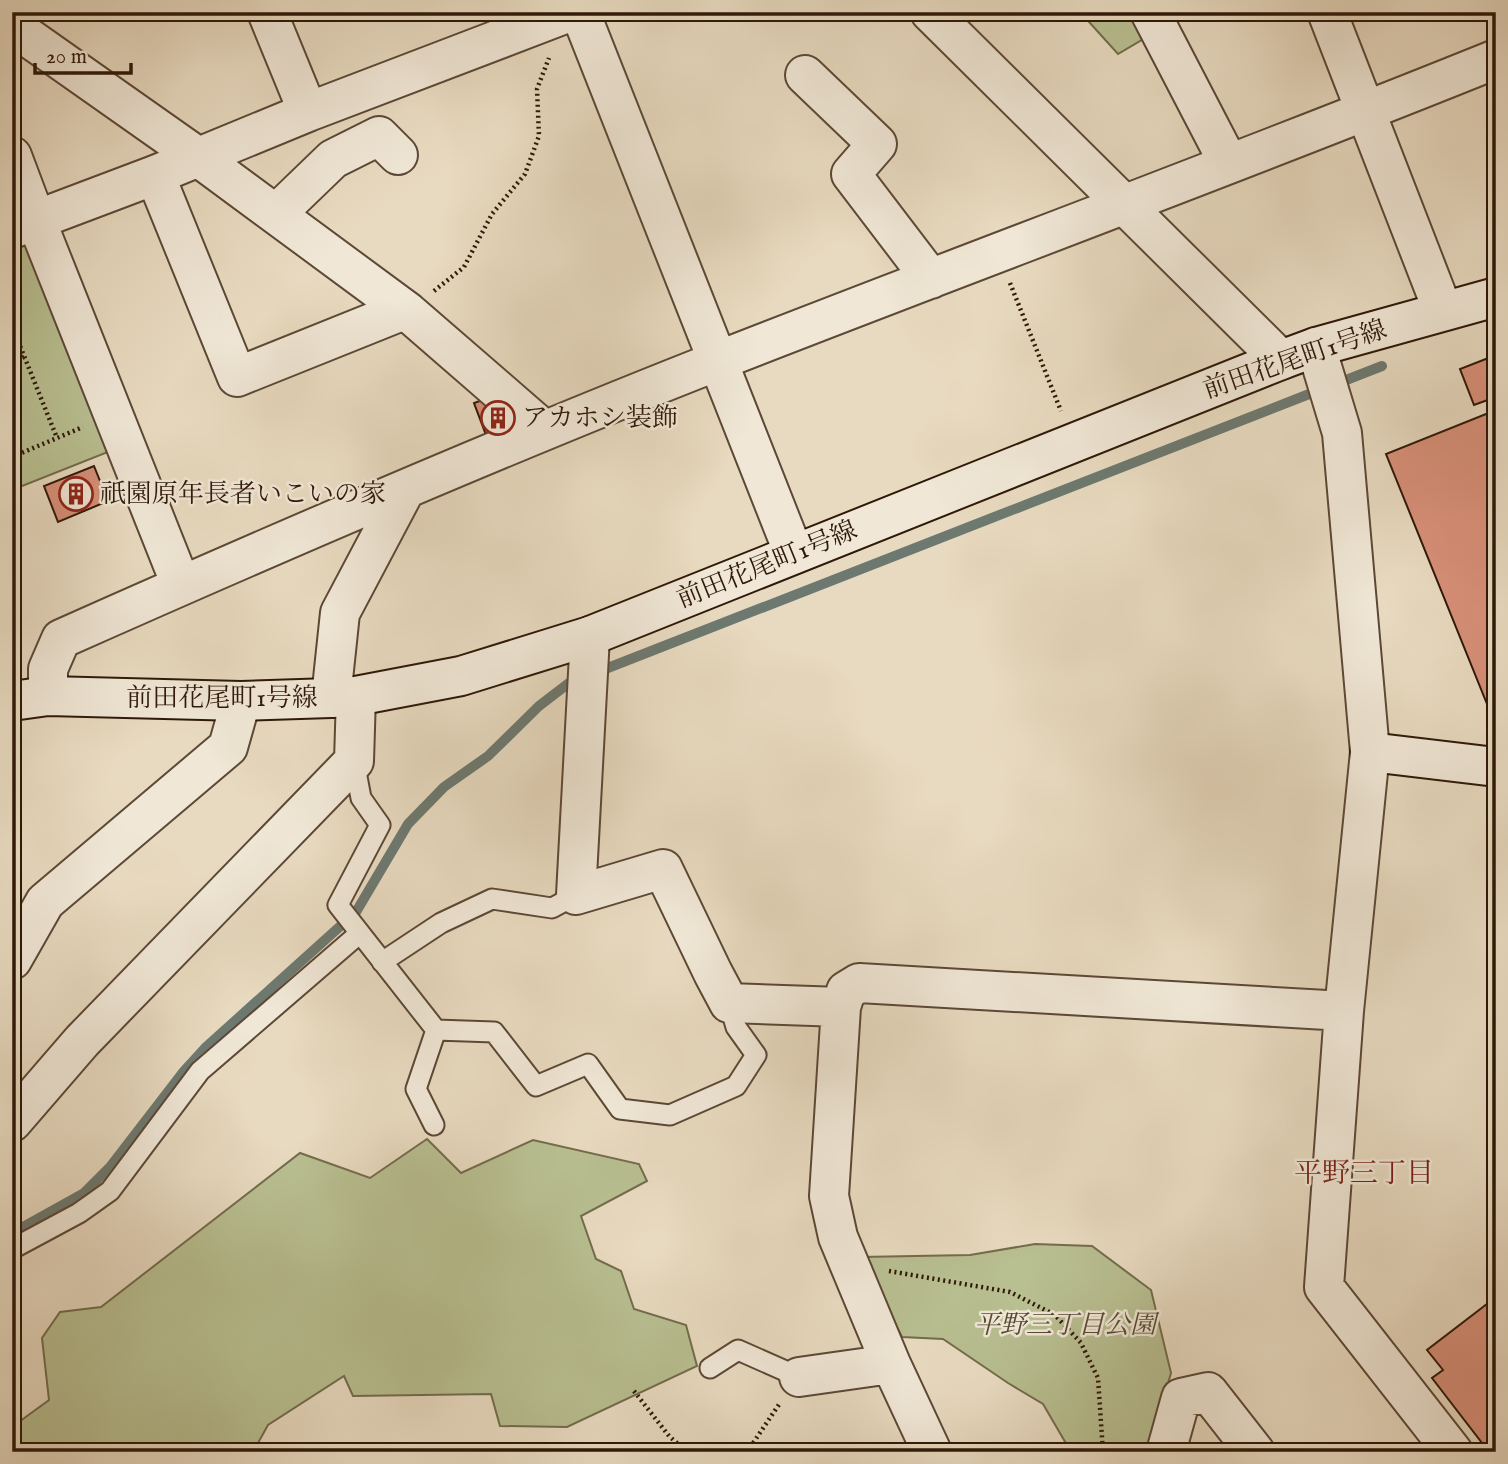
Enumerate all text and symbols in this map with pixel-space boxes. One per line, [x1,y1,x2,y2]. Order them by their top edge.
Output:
scale bar [35,32,131,76]
text: 20 m [46,44,87,71]
street label: 前田花尾町1号線 [1199,313,1391,407]
building icon: アカホシ装飾 [479,399,517,437]
place label: アカホシ装飾 [522,402,678,435]
building icon: 祇園原年長者いこいの家 [57,475,95,513]
place label: 祇園原年長者いこいの家 [100,478,386,511]
street label: 前田花尾町1号線 [672,514,862,616]
street label: 前田花尾町1号線 [126,682,318,715]
district label: 平野三丁目 [1294,1157,1434,1192]
park label: 平野三丁目公園 [974,1309,1160,1342]

